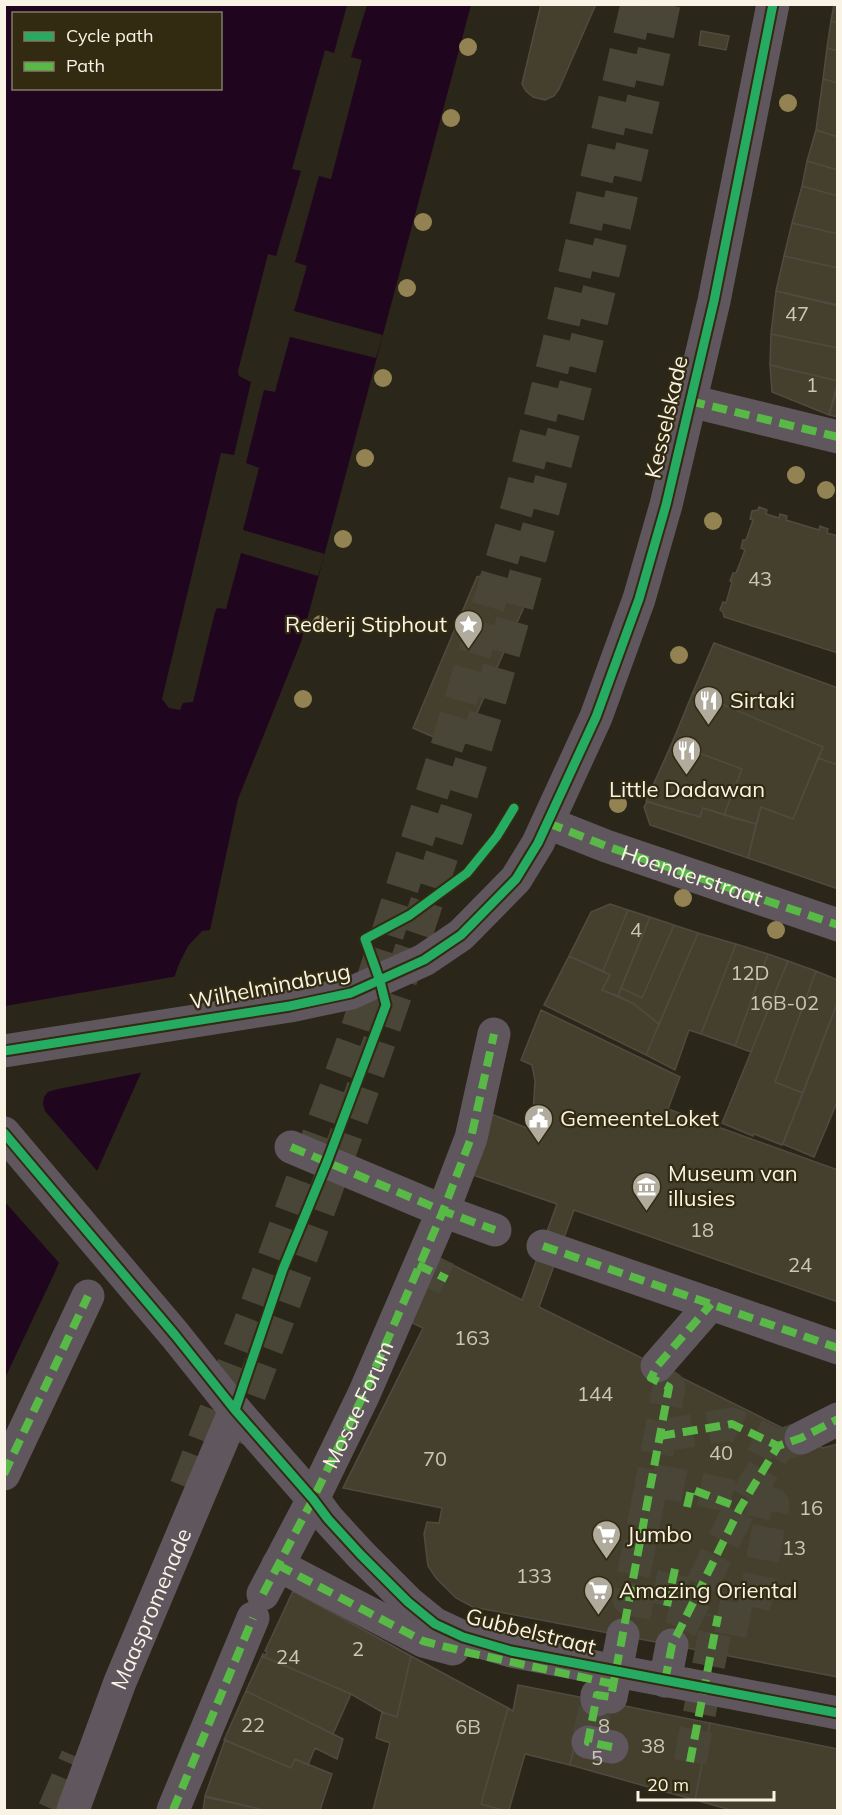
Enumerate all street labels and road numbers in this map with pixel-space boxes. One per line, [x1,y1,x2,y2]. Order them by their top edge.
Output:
street label: Kesselskade [638,353,694,481]
street label: Hoenderstraat [617,838,767,912]
street label: Wilhelminabrug [187,957,353,1015]
street label: Mosae Forum [316,1336,399,1473]
street label: Maaspromenade [105,1524,197,1694]
street label: Gubbelstraat [463,1601,599,1661]

